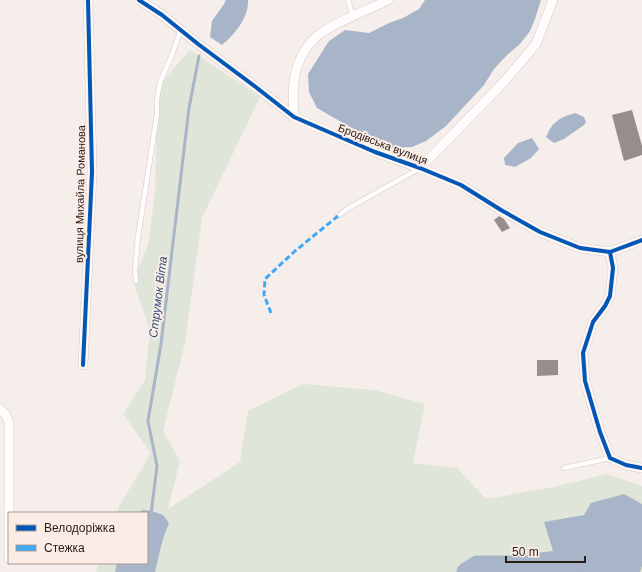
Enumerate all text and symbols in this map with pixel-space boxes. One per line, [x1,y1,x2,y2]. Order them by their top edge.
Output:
street label: Бродівська вулиця [337,121,430,167]
street label: вулиця Михайла Романова [73,124,87,263]
water label: Струмок Віта [146,255,170,339]
legend [8,512,148,564]
text: Велодоріжка [44,521,115,535]
scale bar [506,538,585,564]
text: Стежка [44,541,85,555]
text: 50 m [512,545,539,559]

